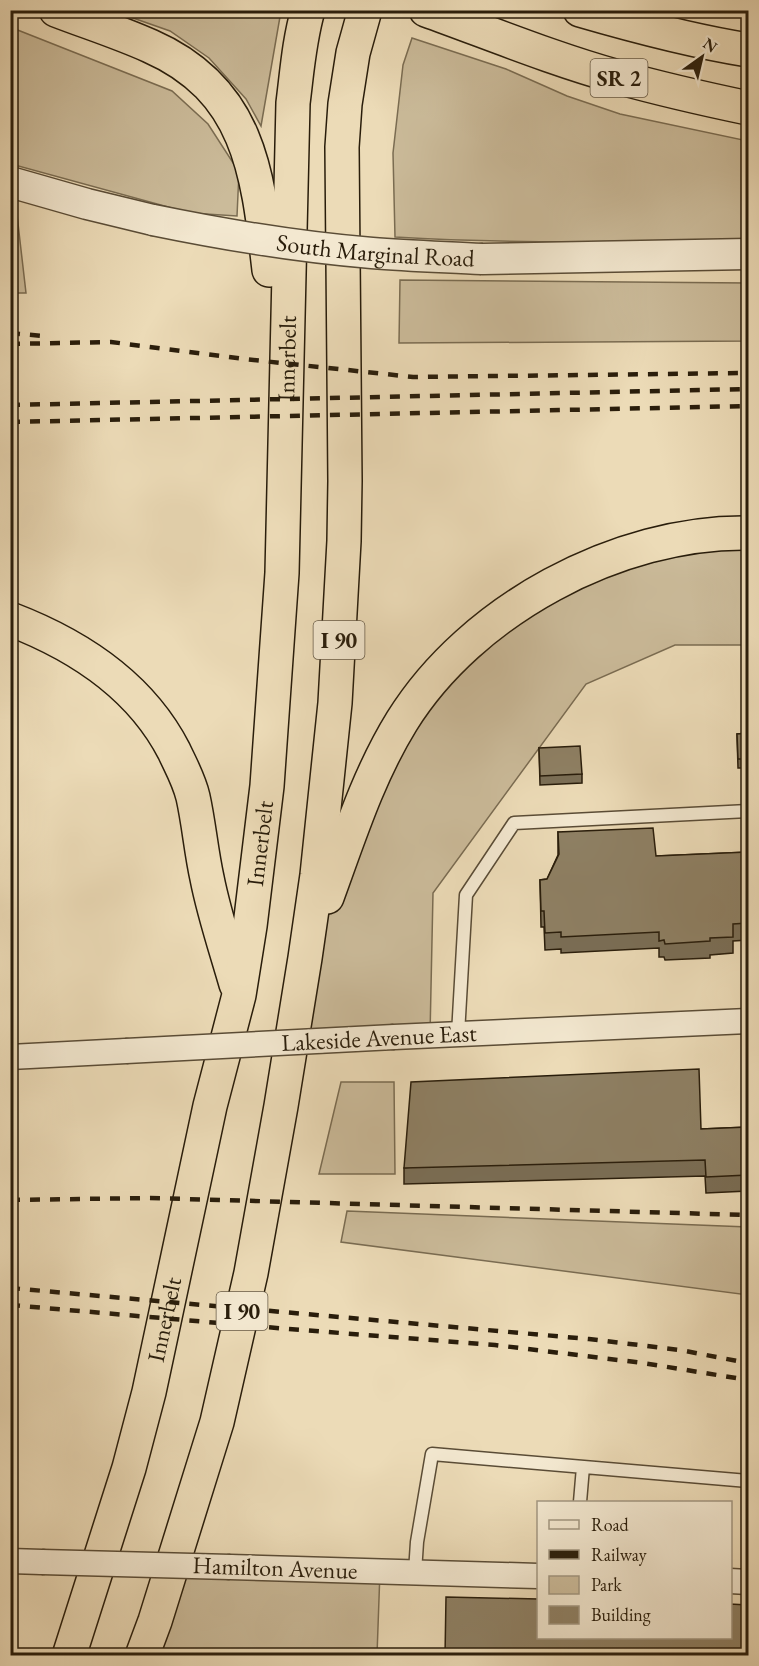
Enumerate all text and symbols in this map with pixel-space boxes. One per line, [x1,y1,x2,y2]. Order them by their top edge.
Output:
north arrow [672,27,732,87]
text: N [699,33,721,57]
road number: SR 2 [590,59,648,97]
street label: South Marginal Road [275,226,476,274]
street label: Innerbelt [270,315,303,402]
road number: I 90 [314,621,364,659]
street label: Innerbelt [239,798,280,888]
street label: Lakeside Avenue East [280,1017,478,1058]
street label: Innerbelt [140,1274,188,1365]
road number: I 90 [216,1292,268,1330]
legend [537,1501,732,1639]
text: Road [591,1513,630,1536]
text: Railway [591,1543,647,1566]
street label: Hamilton Avenue [192,1549,358,1586]
text: Park [591,1573,622,1596]
text: Building [591,1603,651,1626]

